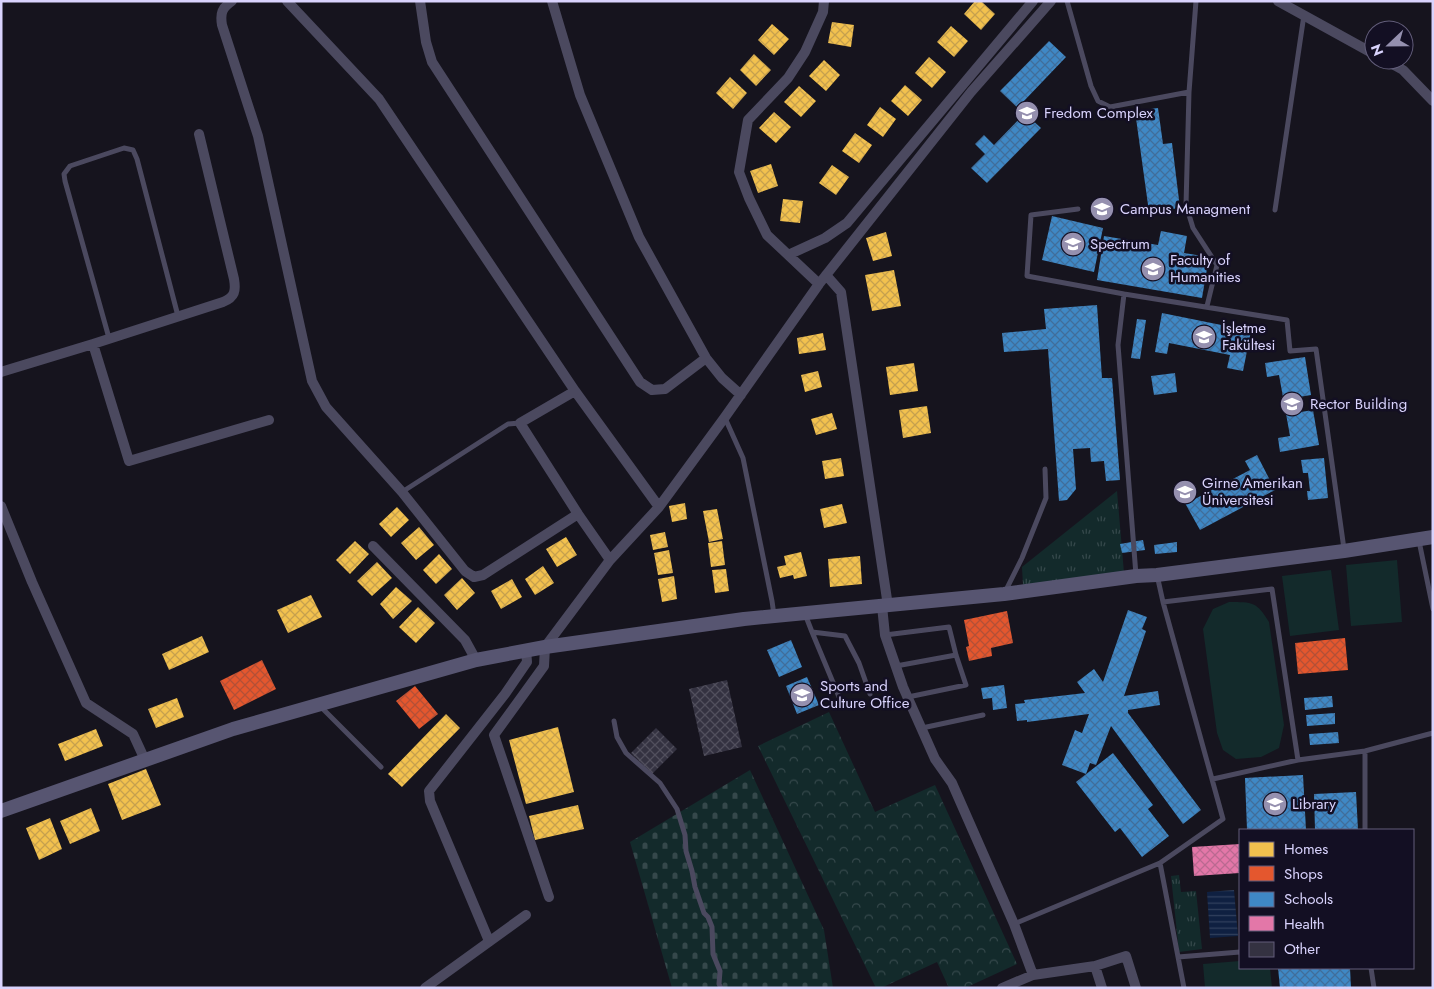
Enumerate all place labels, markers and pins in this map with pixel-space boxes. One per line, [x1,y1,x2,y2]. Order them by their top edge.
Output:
school or university icon: Fredom Complex [1014,100,1040,126]
place label: Fredom Complex [1044,102,1153,124]
school or university icon: Campus Managment [1089,196,1115,222]
place label: Campus Managment [1120,198,1250,220]
school or university icon: Spectrum [1060,231,1086,257]
place label: Spectrum [1090,233,1150,255]
place label: Faculty of Humanities [1170,249,1241,288]
school or university icon: Faculty of Humanities [1140,256,1166,282]
place label: İşletme Fakültesi [1222,317,1275,356]
school or university icon: İşletme Fakültesi [1191,324,1217,350]
school or university icon: Rector Building [1279,391,1305,417]
place label: Rector Building [1310,393,1407,415]
place label: Girne Amerikan Üniversitesi [1202,472,1303,511]
school or university icon: Girne Amerikan Üniversitesi [1172,479,1198,505]
place label: Sports and Culture Office [820,675,910,714]
school or university icon: Sports and Culture Office [789,682,815,708]
school or university icon: Library [1262,791,1288,817]
place label: Library [1292,793,1336,815]

